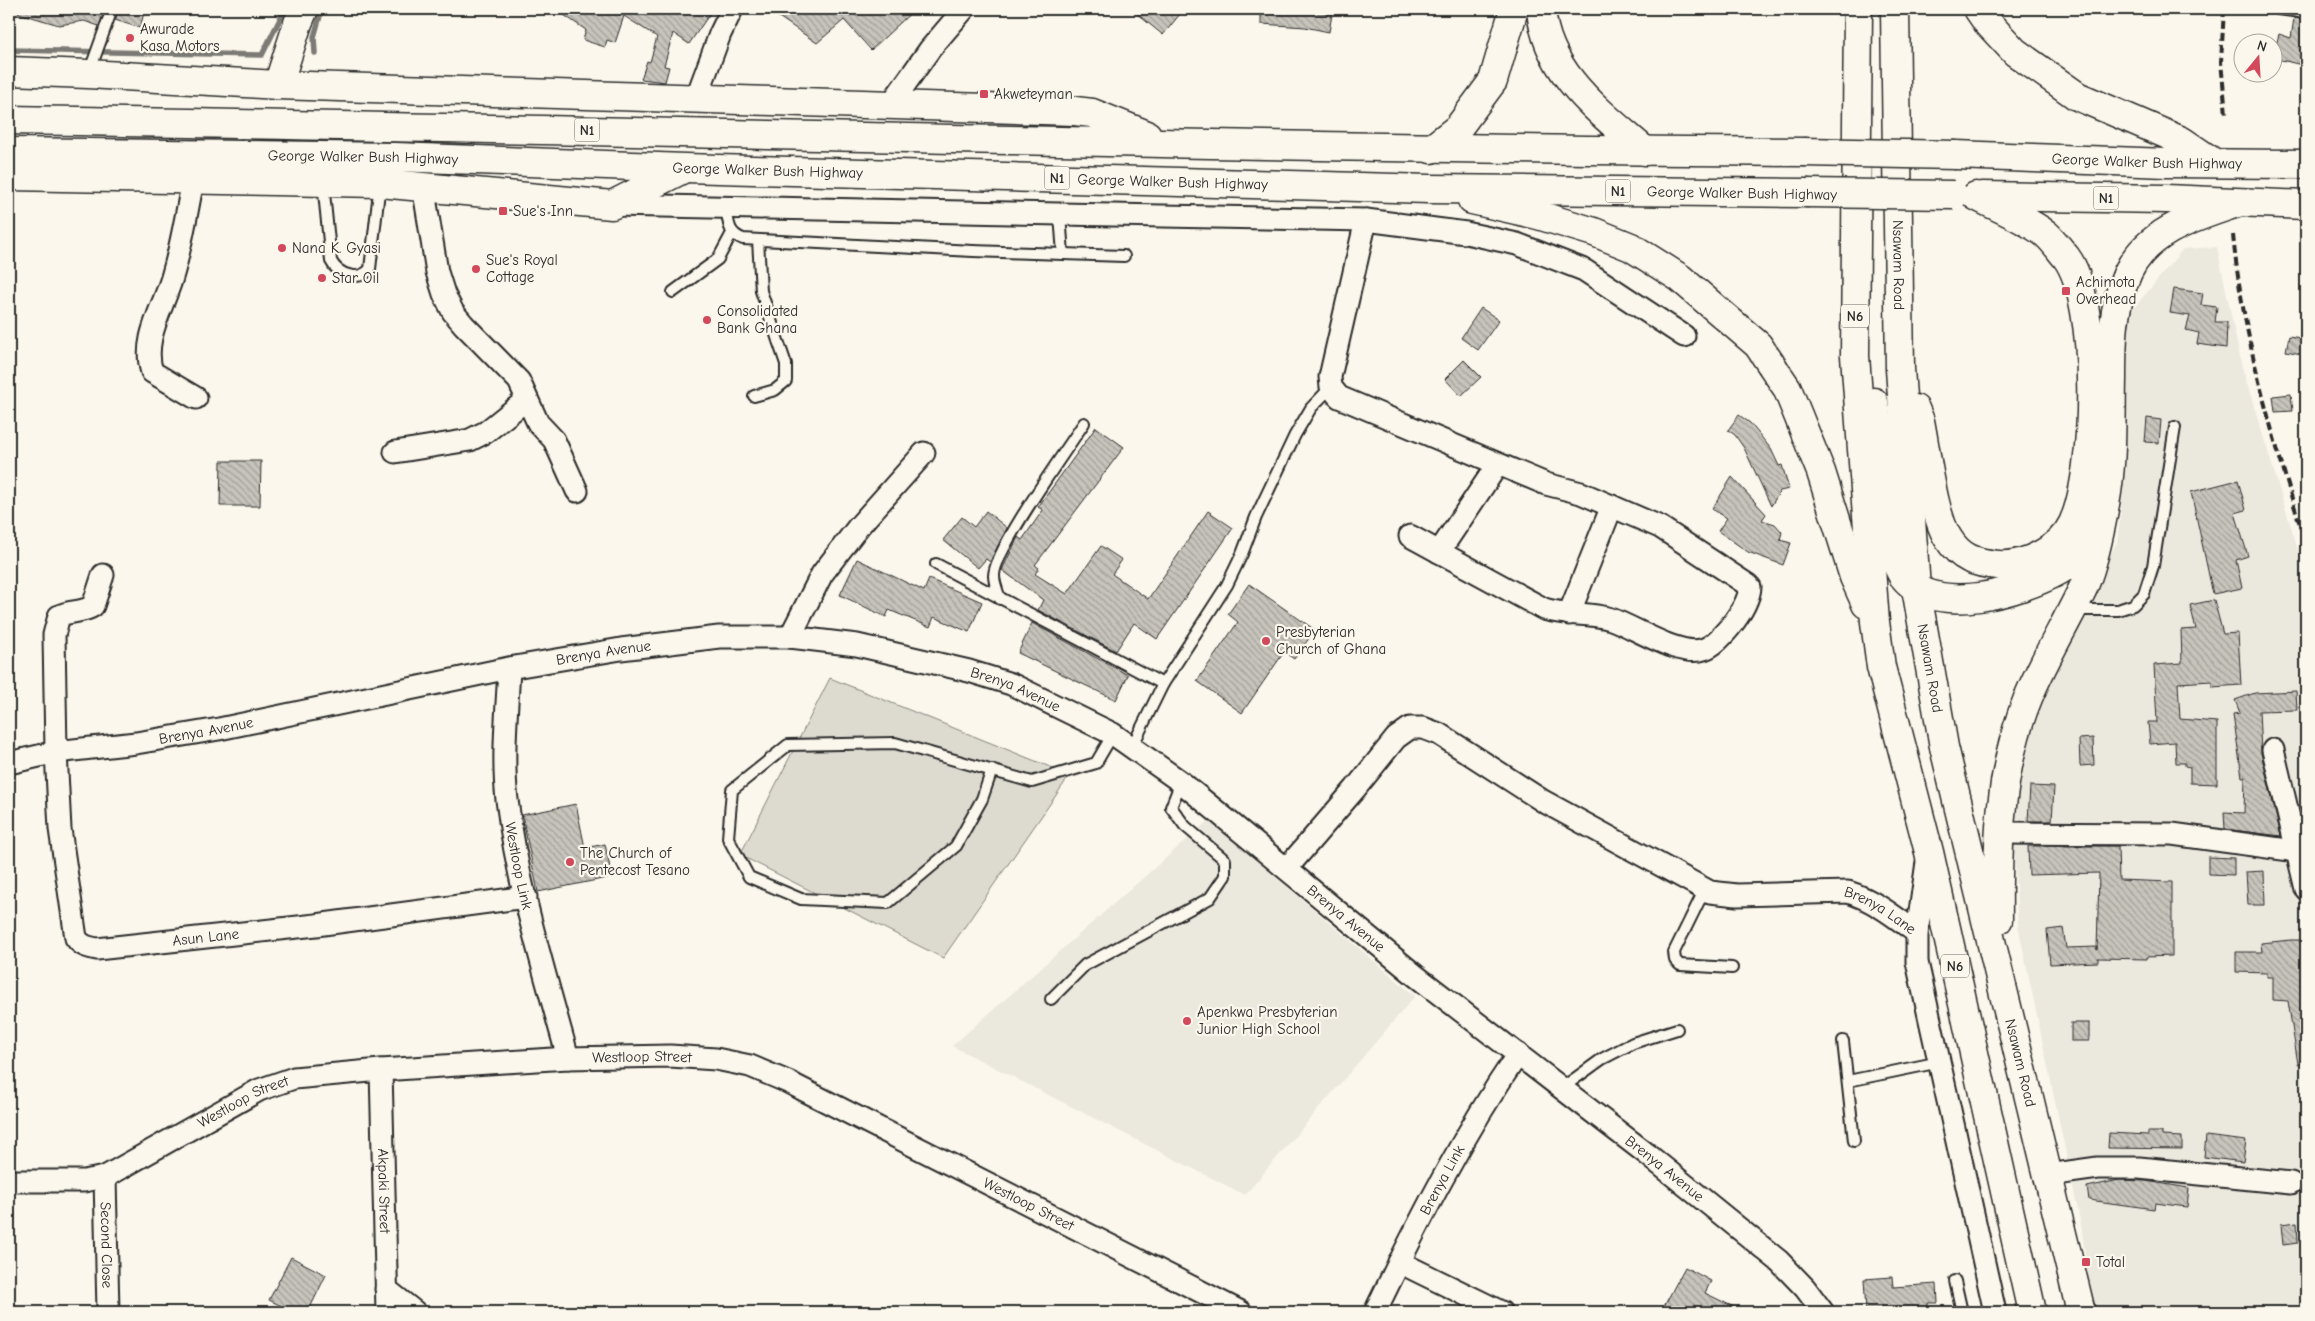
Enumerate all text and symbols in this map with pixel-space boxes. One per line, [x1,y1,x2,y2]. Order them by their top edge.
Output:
place label: Awurade Kasa Motors [140,20,219,55]
marker: Awurade Kasa Motors [124,32,136,44]
north arrow [2232,32,2282,82]
text: N [2255,37,2269,56]
place label: Akweteyman [994,85,1073,103]
marker: Akweteyman [978,88,990,100]
road number: N1 [574,118,600,142]
street label: George Walker Bush Highway [268,146,459,168]
street label: George Walker Bush Highway [2051,150,2242,173]
street label: George Walker Bush Highway [672,159,863,182]
road number: N1 [1044,167,1070,190]
street label: George Walker Bush Highway [1077,170,1268,193]
road number: N1 [1606,180,1630,202]
street label: George Walker Bush Highway [1647,182,1838,204]
road number: N1 [2094,187,2118,210]
place label: Sue's Inn [513,202,573,220]
marker: Sue's Inn [497,205,509,217]
street label: Nsawam Road [1889,220,1908,310]
place label: Nana K. Gyasi [292,239,381,257]
marker: Nana K. Gyasi [276,242,288,254]
place label: Sue's Royal Cottage [486,251,558,286]
marker: Sue's Royal Cottage [470,263,482,275]
place label: Star Oil [332,269,379,287]
marker: Star Oil [316,272,328,284]
place label: Achimota Overhead [2076,273,2136,308]
marker: Achimota Overhead [2060,285,2072,297]
place label: Consolidated Bank Ghana [717,302,798,337]
road number: N6 [1841,304,1869,328]
marker: Consolidated Bank Ghana [701,314,713,326]
street label: Nsawam Road [1913,622,1947,714]
place label: Presbyterian Church of Ghana [1276,623,1386,658]
marker: Presbyterian Church of Ghana [1260,635,1272,647]
street label: Brenya Avenue [555,636,652,669]
street label: Brenya Avenue [968,663,1064,716]
street label: Brenya Avenue [158,713,256,748]
street label: Westloop Link [501,821,537,912]
place label: The Church of Pentecost Tesano [580,844,690,879]
marker: The Church of Pentecost Tesano [564,856,576,868]
street label: Brenya Avenue [1303,881,1389,956]
street label: Brenya Lane [1842,882,1920,939]
street label: Asun Lane [172,924,240,950]
road number: N6 [1941,954,1969,978]
place label: Apenkwa Presbyterian Junior High School [1197,1003,1337,1038]
marker: Apenkwa Presbyterian Junior High School [1181,1015,1193,1027]
street label: Nsawam Road [2001,1017,2040,1109]
street label: Westloop Street [592,1047,693,1067]
street label: Westloop Street [194,1071,292,1132]
street label: Brenya Avenue [1622,1132,1708,1206]
street label: Brenya Link [1416,1141,1469,1218]
street label: Akpaki Street [374,1148,394,1234]
street label: Westloop Street [980,1174,1078,1235]
street label: Second Close [97,1202,116,1289]
place label: Total [2096,1253,2125,1271]
marker: Total [2080,1256,2092,1268]

